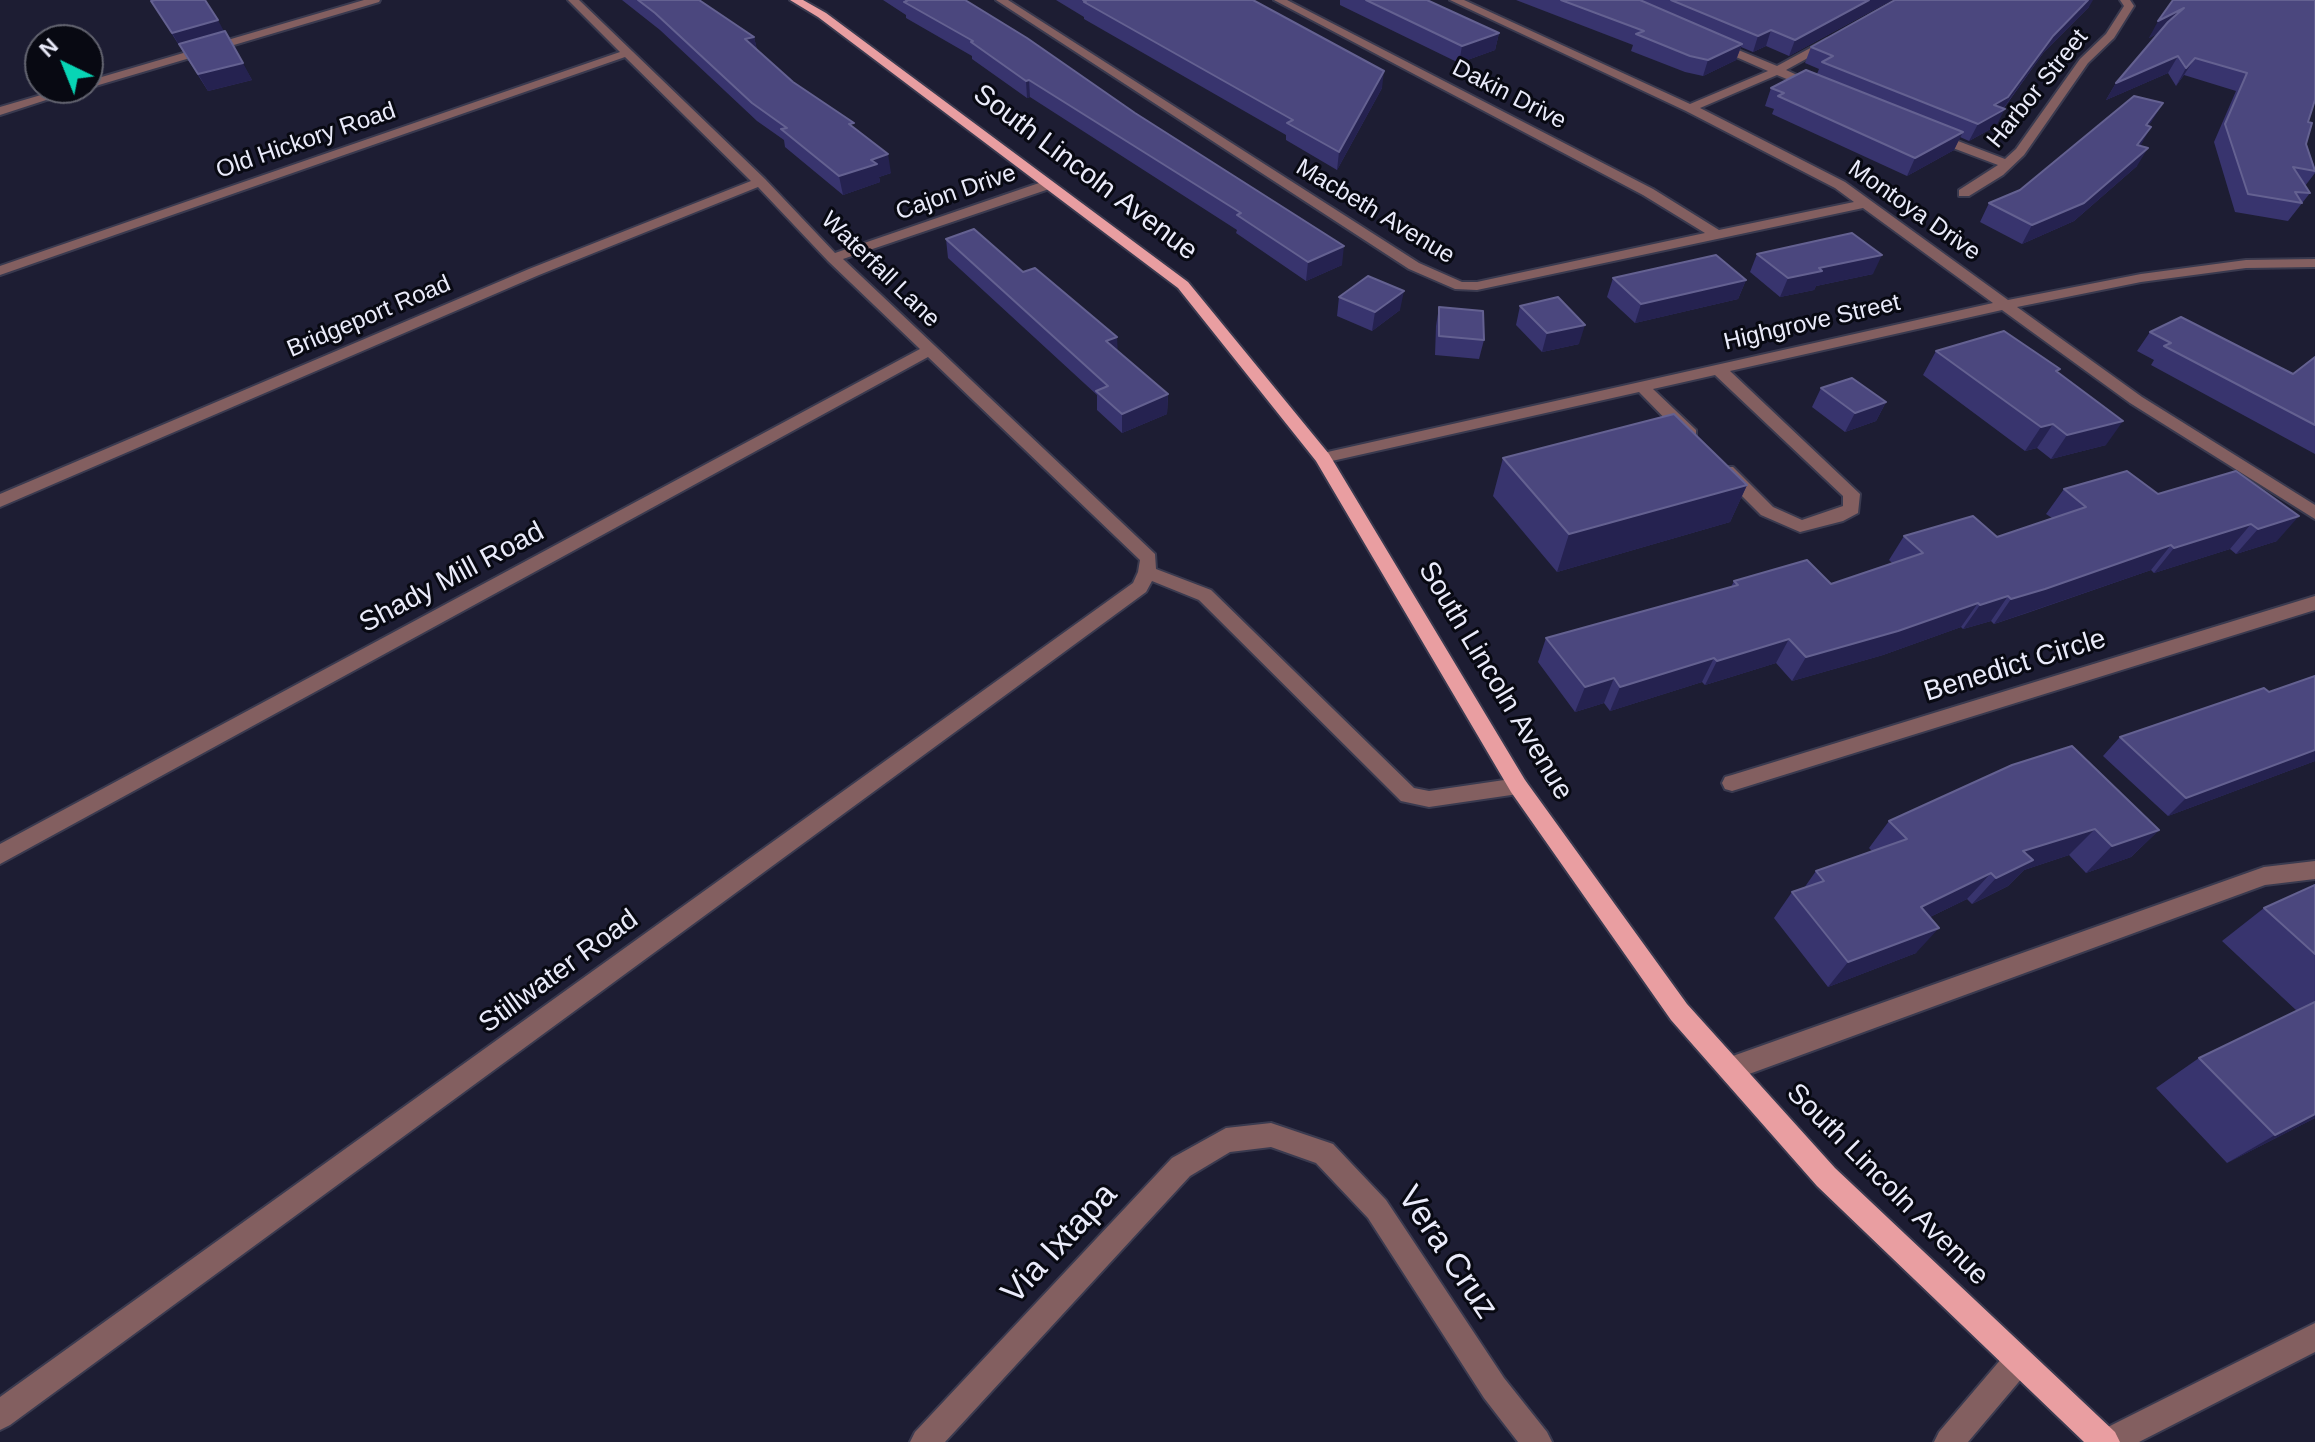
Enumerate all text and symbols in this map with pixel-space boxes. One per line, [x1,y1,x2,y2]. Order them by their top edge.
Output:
north arrow [24,24,104,104]
street label: Harbor Street [1981,24,2095,154]
text: N [34,33,63,62]
street label: Dakin Drive [1447,54,1571,136]
street label: South Lincoln Avenue [966,78,1204,268]
street label: Old Hickory Road [212,97,400,185]
street label: Macbeth Avenue [1291,153,1459,271]
street label: Montoya Drive [1842,155,1986,267]
street label: Cajon Drive [892,159,1020,227]
street label: Waterfall Lane [815,206,945,334]
street label: Bridgeport Road [283,270,455,364]
street label: Highgrove Street [1721,289,1903,357]
street label: Shady Mill Road [354,515,550,641]
street label: South Lincoln Avenue [1411,556,1579,806]
street label: Benedict Circle [1920,622,2110,710]
street label: Stillwater Road [473,903,645,1041]
street label: South Lincoln Avenue [1779,1077,1995,1293]
street label: Via Ixtapa [994,1175,1126,1313]
street label: Vera Cruz [1388,1179,1506,1327]

